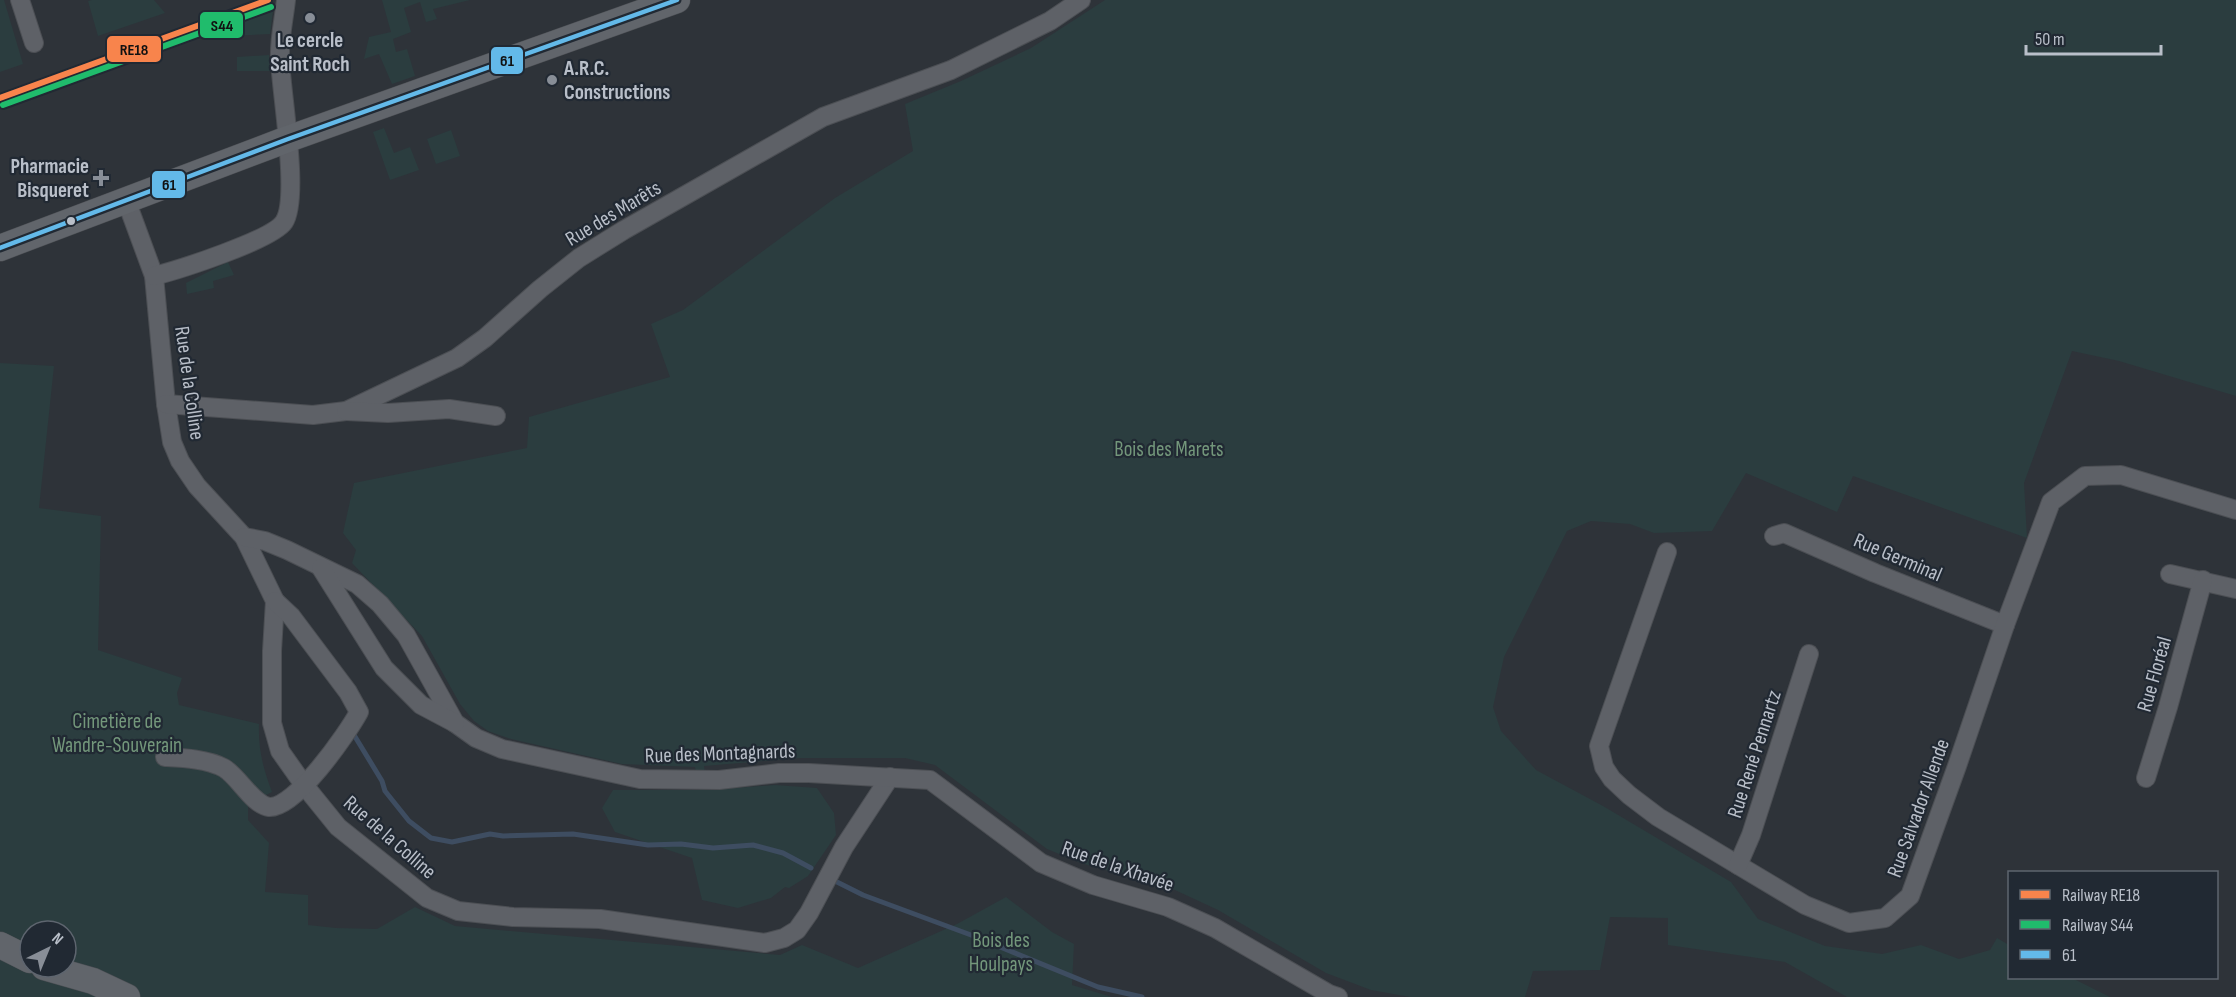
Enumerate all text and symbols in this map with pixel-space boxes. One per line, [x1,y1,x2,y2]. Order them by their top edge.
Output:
line badge: S44 [199,11,244,39]
marker: Le cercle Saint Roch [303,11,317,25]
text: S44 [211,17,234,36]
scale bar [2026,18,2161,56]
place label: Le cercle Saint Roch [270,28,350,77]
text: 50 m [2035,29,2065,50]
line badge: RE18 [106,35,162,63]
text: RE18 [120,41,149,60]
line badge: 61 [490,46,524,75]
text: 61 [500,52,515,71]
place label: A.R.C. Constructions [563,56,670,105]
marker: A.R.C. Constructions [545,73,559,87]
place label: Pharmacie Bisqueret [10,154,89,203]
line badge: 61 [151,170,186,199]
marker: Pharmacie Bisqueret [94,171,108,185]
street label: Rue des Marêts [561,175,665,252]
text: 61 [162,176,177,195]
unlabelled marker [65,215,77,227]
street label: Rue de la Colline [169,325,210,441]
park label: Bois des Marets [1114,437,1224,462]
street label: Rue Germinal [1850,528,1946,587]
street label: Rue Floréal [2132,634,2177,715]
street label: Rue René Pennartz [1722,687,1787,821]
park label: Cimetière de Wandre-Souverain [52,709,182,758]
street label: Rue Salvador Allende [1882,735,1955,881]
street label: Rue des Montagnards [644,738,796,769]
street label: Rue de la Colline [338,790,441,884]
street label: Rue de la Xhavée [1059,836,1177,897]
legend [2008,871,2218,979]
text: Railway RE18 [2062,885,2140,906]
text: Railway S44 [2062,915,2134,936]
north arrow [18,919,78,979]
park label: Bois des Houlpays [969,928,1033,977]
text: N [48,929,67,949]
text: 61 [2062,945,2077,966]

